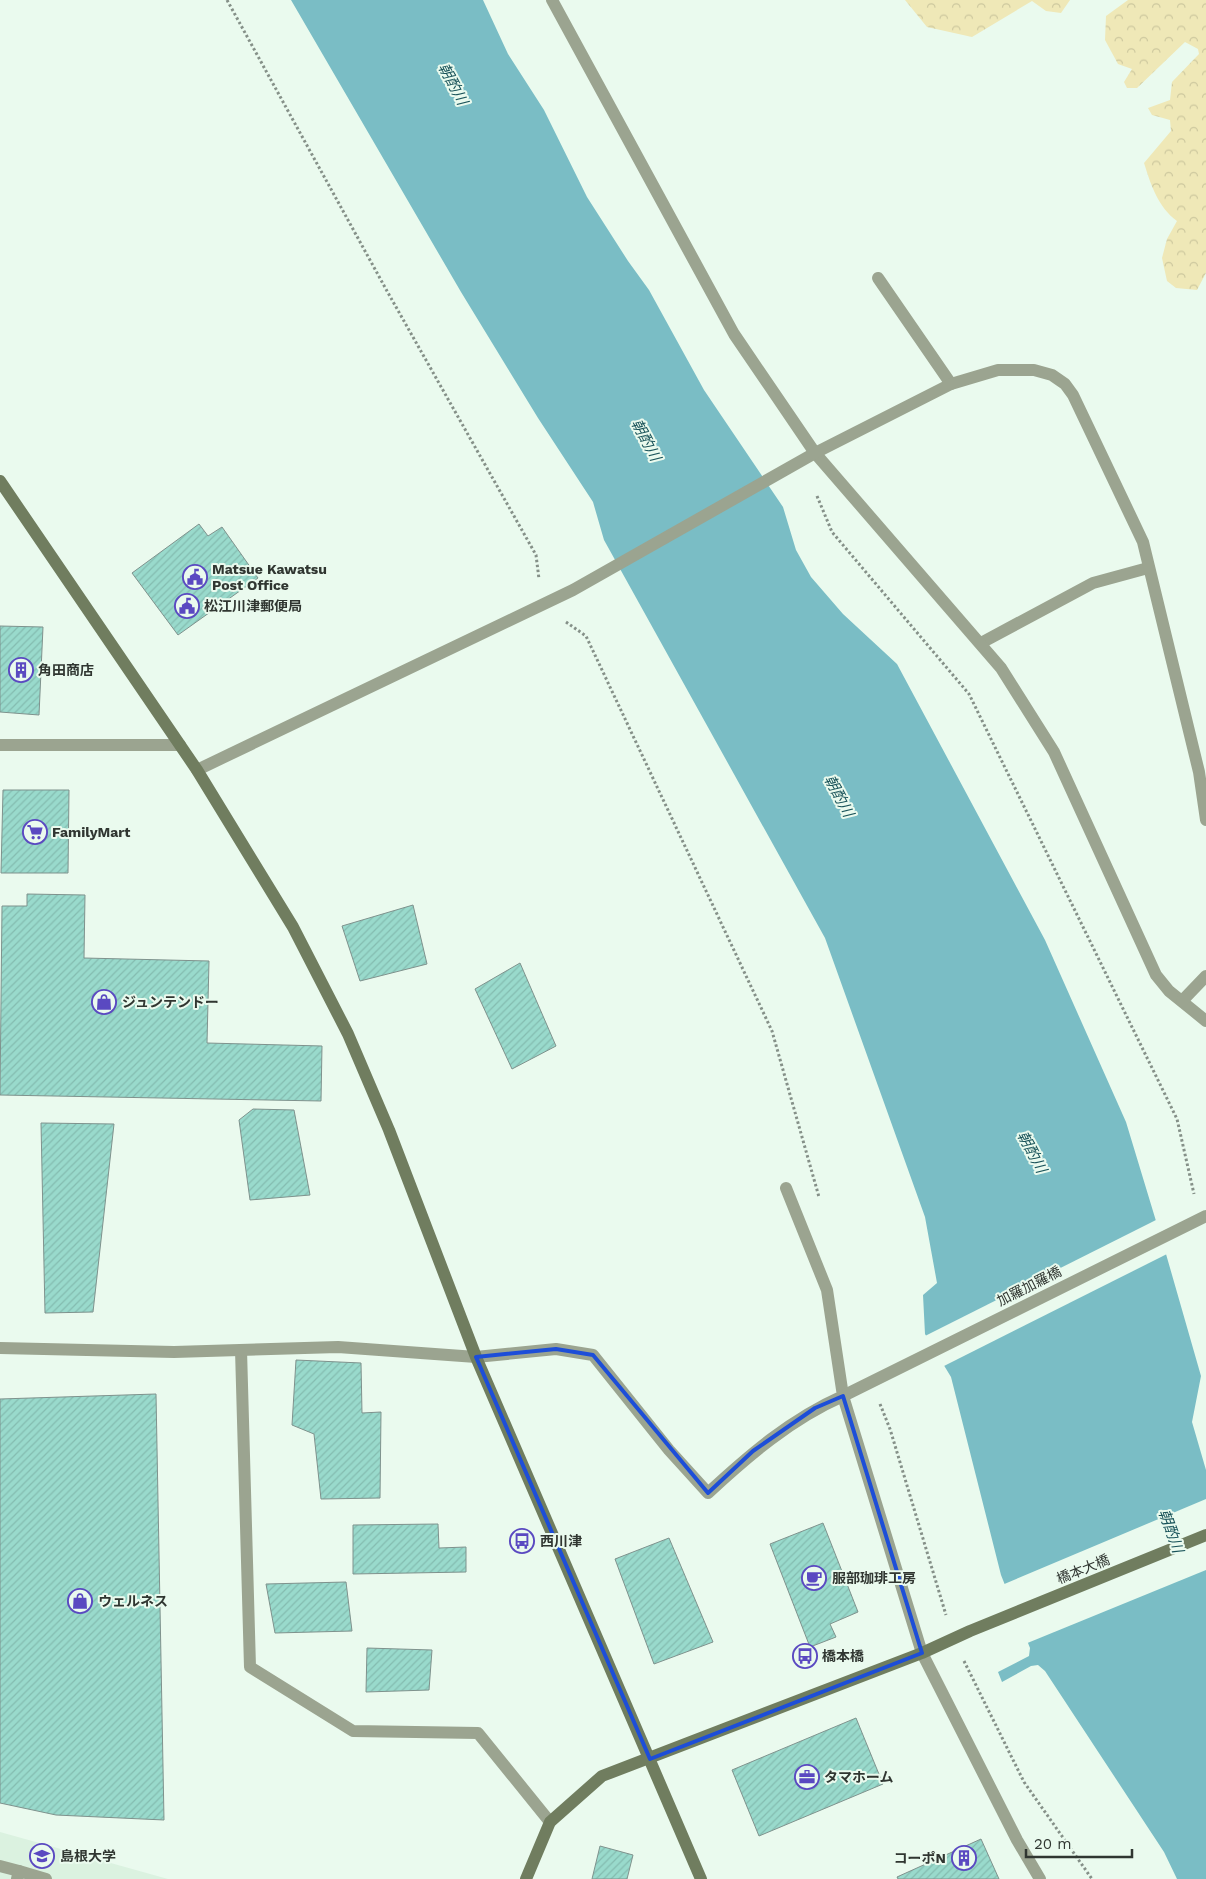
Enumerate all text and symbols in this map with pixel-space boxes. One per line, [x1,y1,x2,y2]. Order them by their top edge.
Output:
water label: 朝酌川 [434,60,472,110]
water label: 朝酌川 [627,416,665,466]
place label: Matsue Kawatsu Post Office [212,561,327,593]
public building icon: Matsue Kawatsu Post Office [182,564,208,590]
public building icon: 松江川津郵便局 [174,593,200,619]
place label: 松江川津郵便局 [204,598,302,614]
building icon: 角田商店 [8,657,34,683]
place label: 角田商店 [38,662,94,678]
water label: 朝酌川 [820,772,858,822]
supermarket icon: FamilyMart [22,819,48,845]
place label: FamilyMart [52,824,130,840]
shop icon: ジュンテンドー [91,989,117,1015]
place label: ジュンテンドー [122,994,219,1010]
water label: 朝酌川 [1013,1128,1051,1178]
street label: 加羅加羅橋 [994,1263,1064,1309]
water label: 朝酌川 [1155,1507,1188,1557]
bus stop icon: 西川津 [509,1528,535,1554]
place label: 西川津 [540,1533,582,1549]
street label: 橋本大橋 [1054,1551,1112,1587]
cafe icon: 服部珈琲工房 [801,1565,827,1591]
place label: 服部珈琲工房 [832,1570,916,1586]
shop icon: ウェルネス [67,1588,93,1614]
place label: ウェルネス [98,1593,168,1609]
bus stop icon: 橋本橋 [792,1643,818,1669]
place label: 橋本橋 [822,1648,864,1664]
office icon: タマホーム [794,1764,820,1790]
place label: タマホーム [824,1769,894,1785]
scale bar [1026,1826,1132,1858]
text: 20 m [1034,1835,1072,1853]
school or university icon: 島根大学 [29,1843,55,1869]
building icon: コーポN [951,1845,977,1871]
place label: 島根大学 [60,1848,116,1864]
place label: コーポN [894,1850,946,1866]

